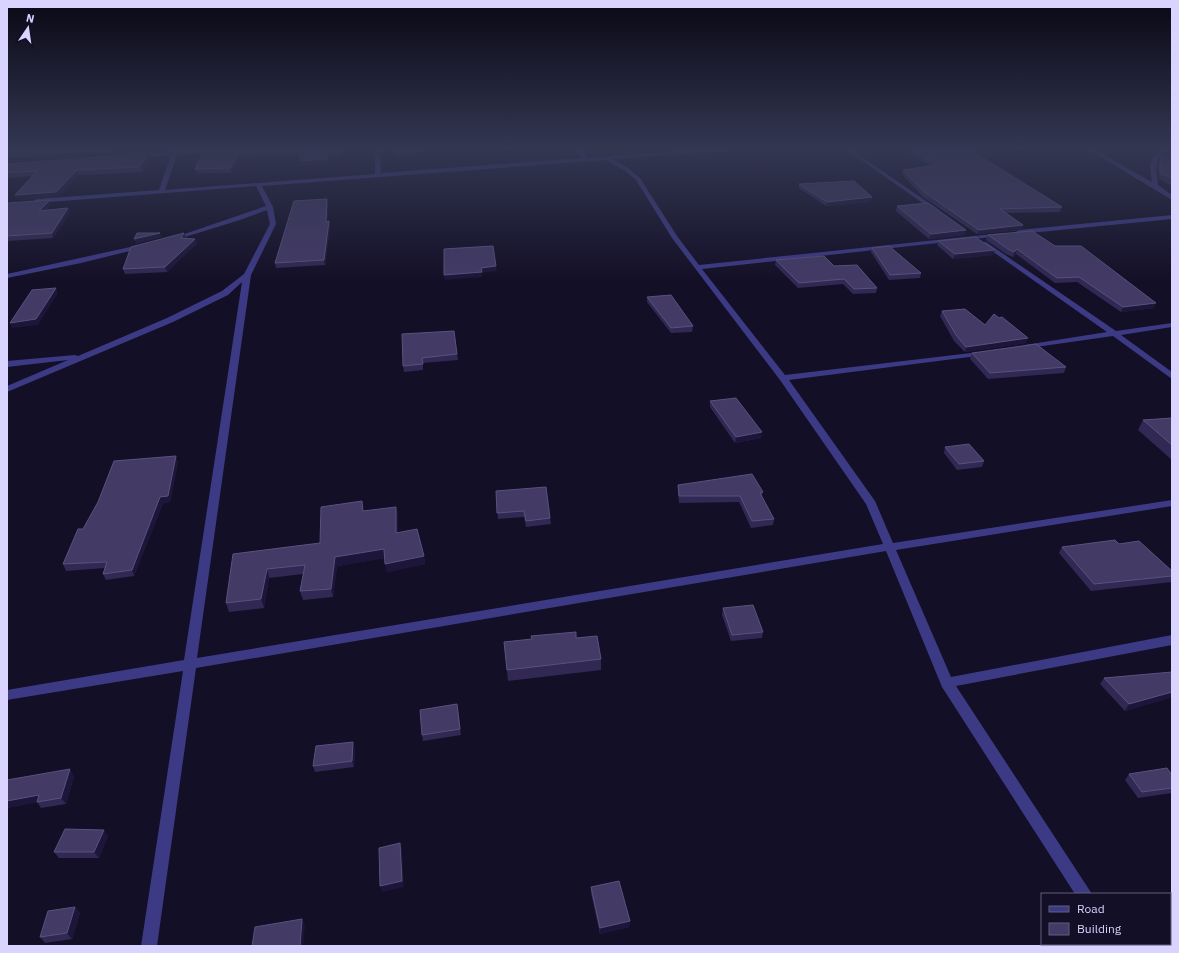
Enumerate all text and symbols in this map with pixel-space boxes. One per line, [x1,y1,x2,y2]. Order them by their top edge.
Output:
north arrow [8,8,48,48]
text: N [25,11,36,26]
legend [1041,893,1171,945]
text: Road [1077,901,1105,916]
text: Building [1077,921,1122,936]

